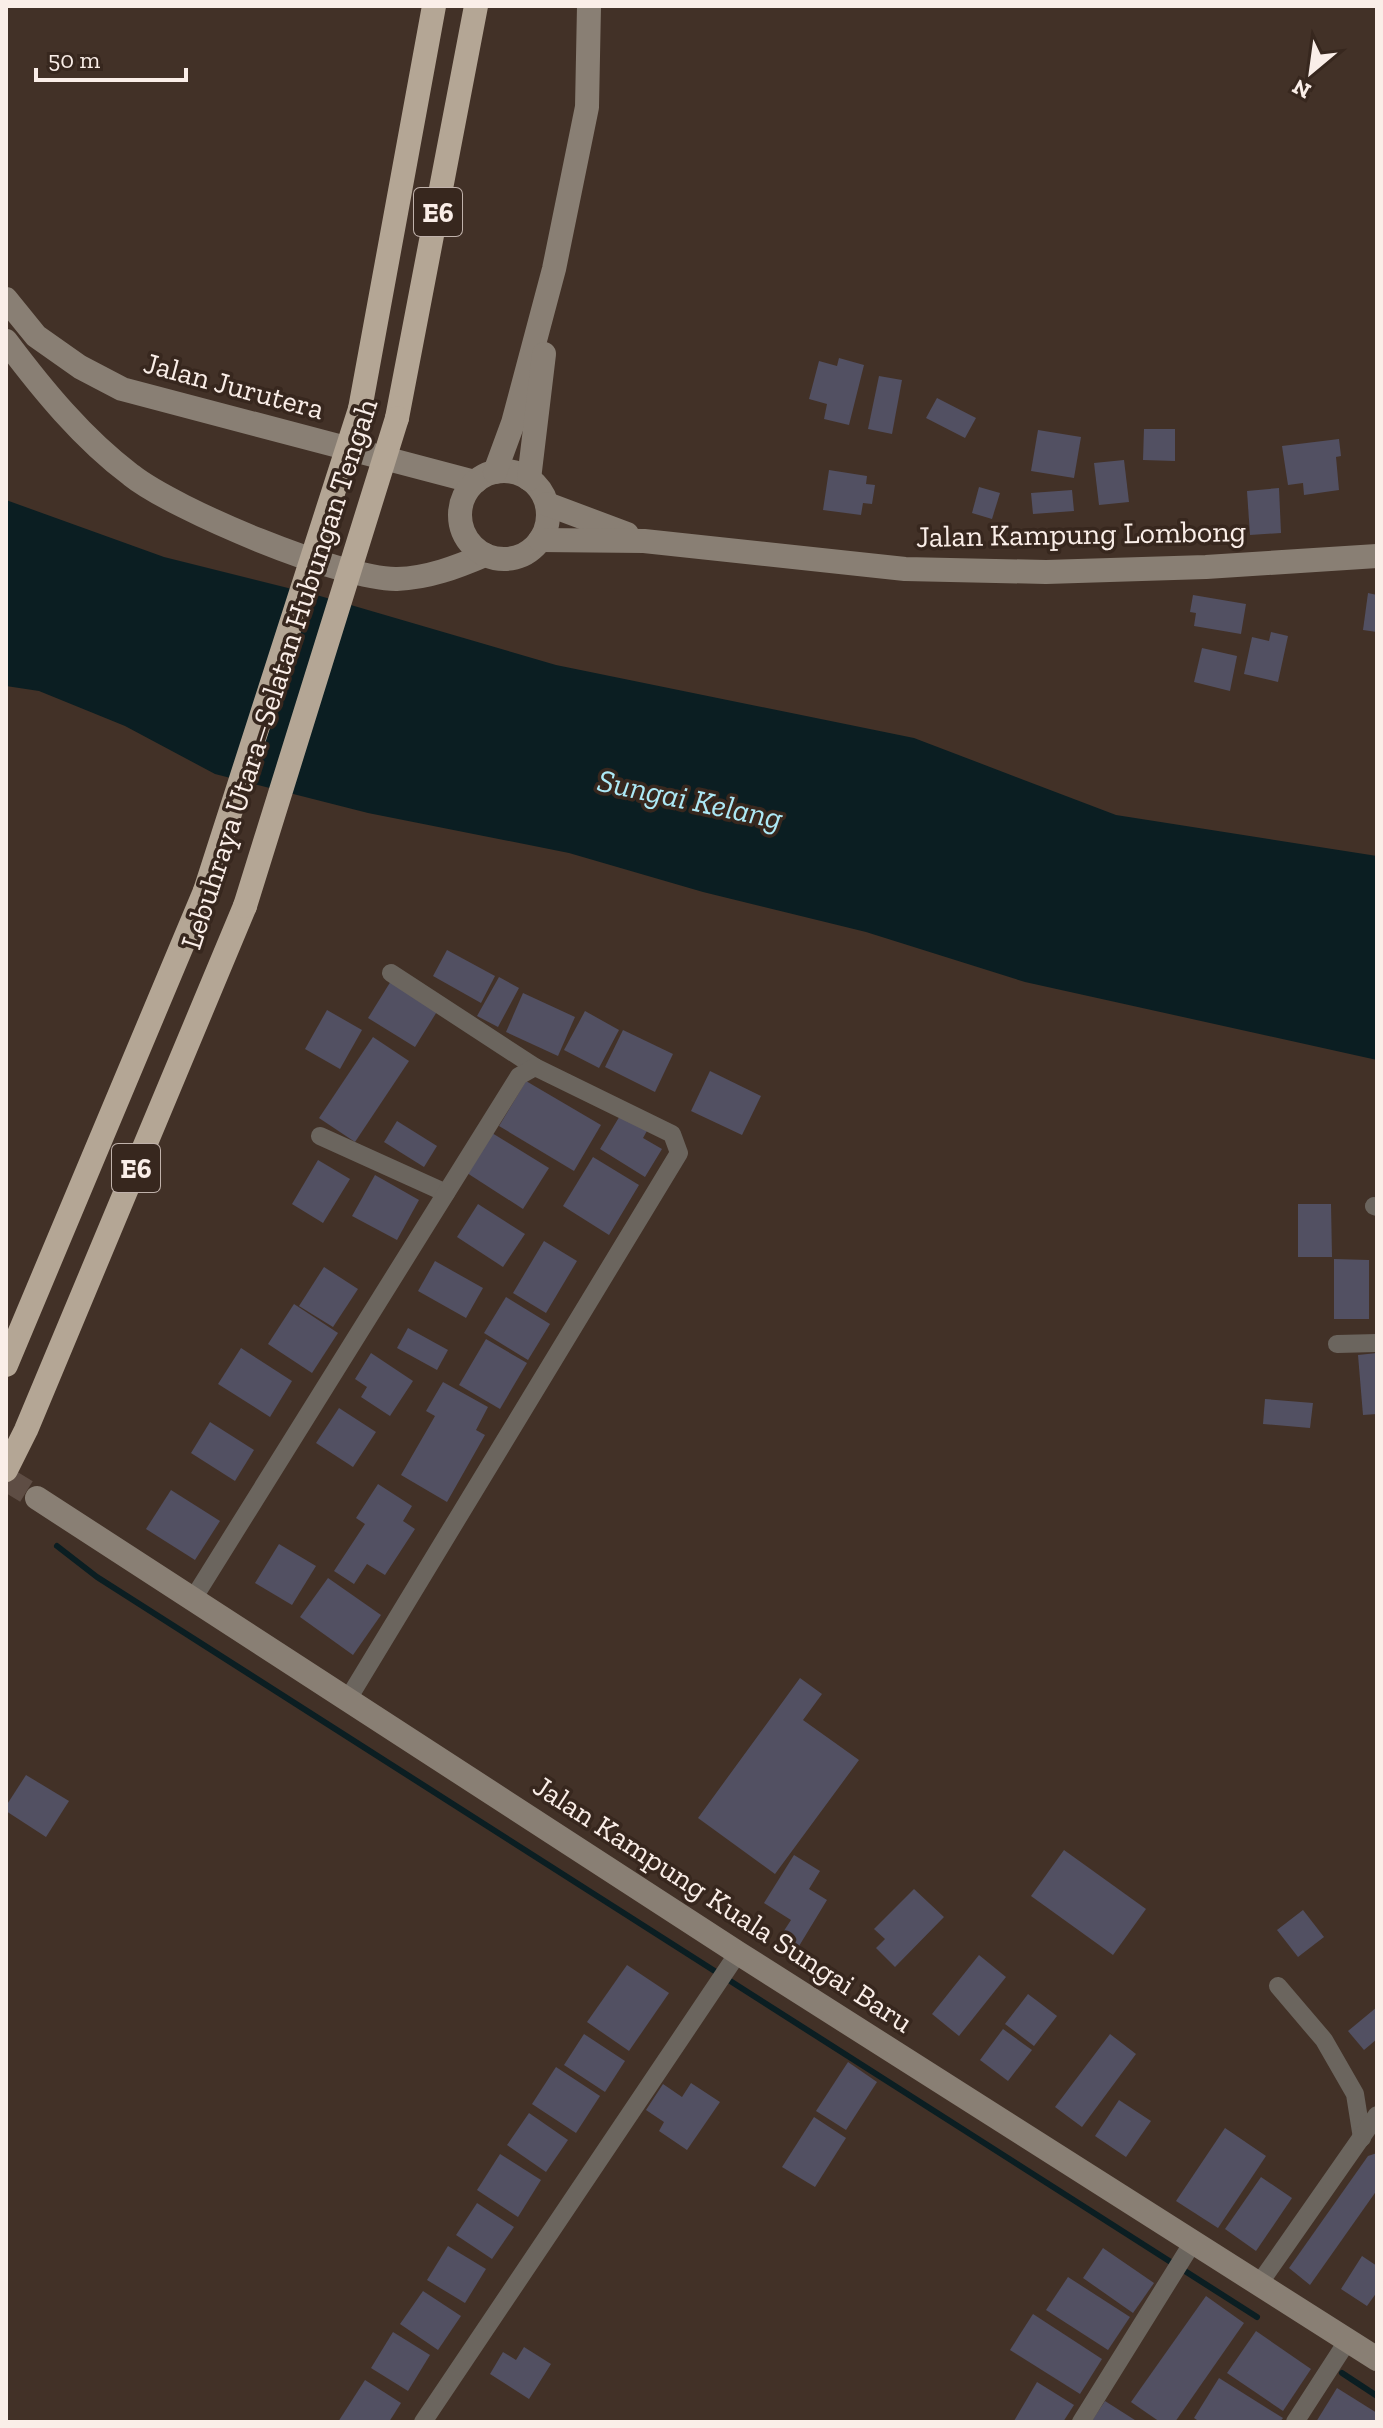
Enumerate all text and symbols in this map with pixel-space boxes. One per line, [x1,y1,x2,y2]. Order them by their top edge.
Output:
scale bar [36,32,186,82]
north arrow [1271,32,1351,112]
text: 50 m [48,45,101,74]
text: N [1287,73,1315,105]
road number: E6 [414,188,462,236]
street label: Jalan Jurutera [140,345,328,427]
street label: Lebuhraya Utara–Selatan Hubungan Tengah [173,394,385,954]
street label: Jalan Kampung Lombong [916,513,1246,555]
water label: Sungai Kelang [594,761,787,837]
road number: E6 [112,1144,160,1192]
street label: Jalan Kampung Kuala Sungai Baru [527,1768,920,2040]

